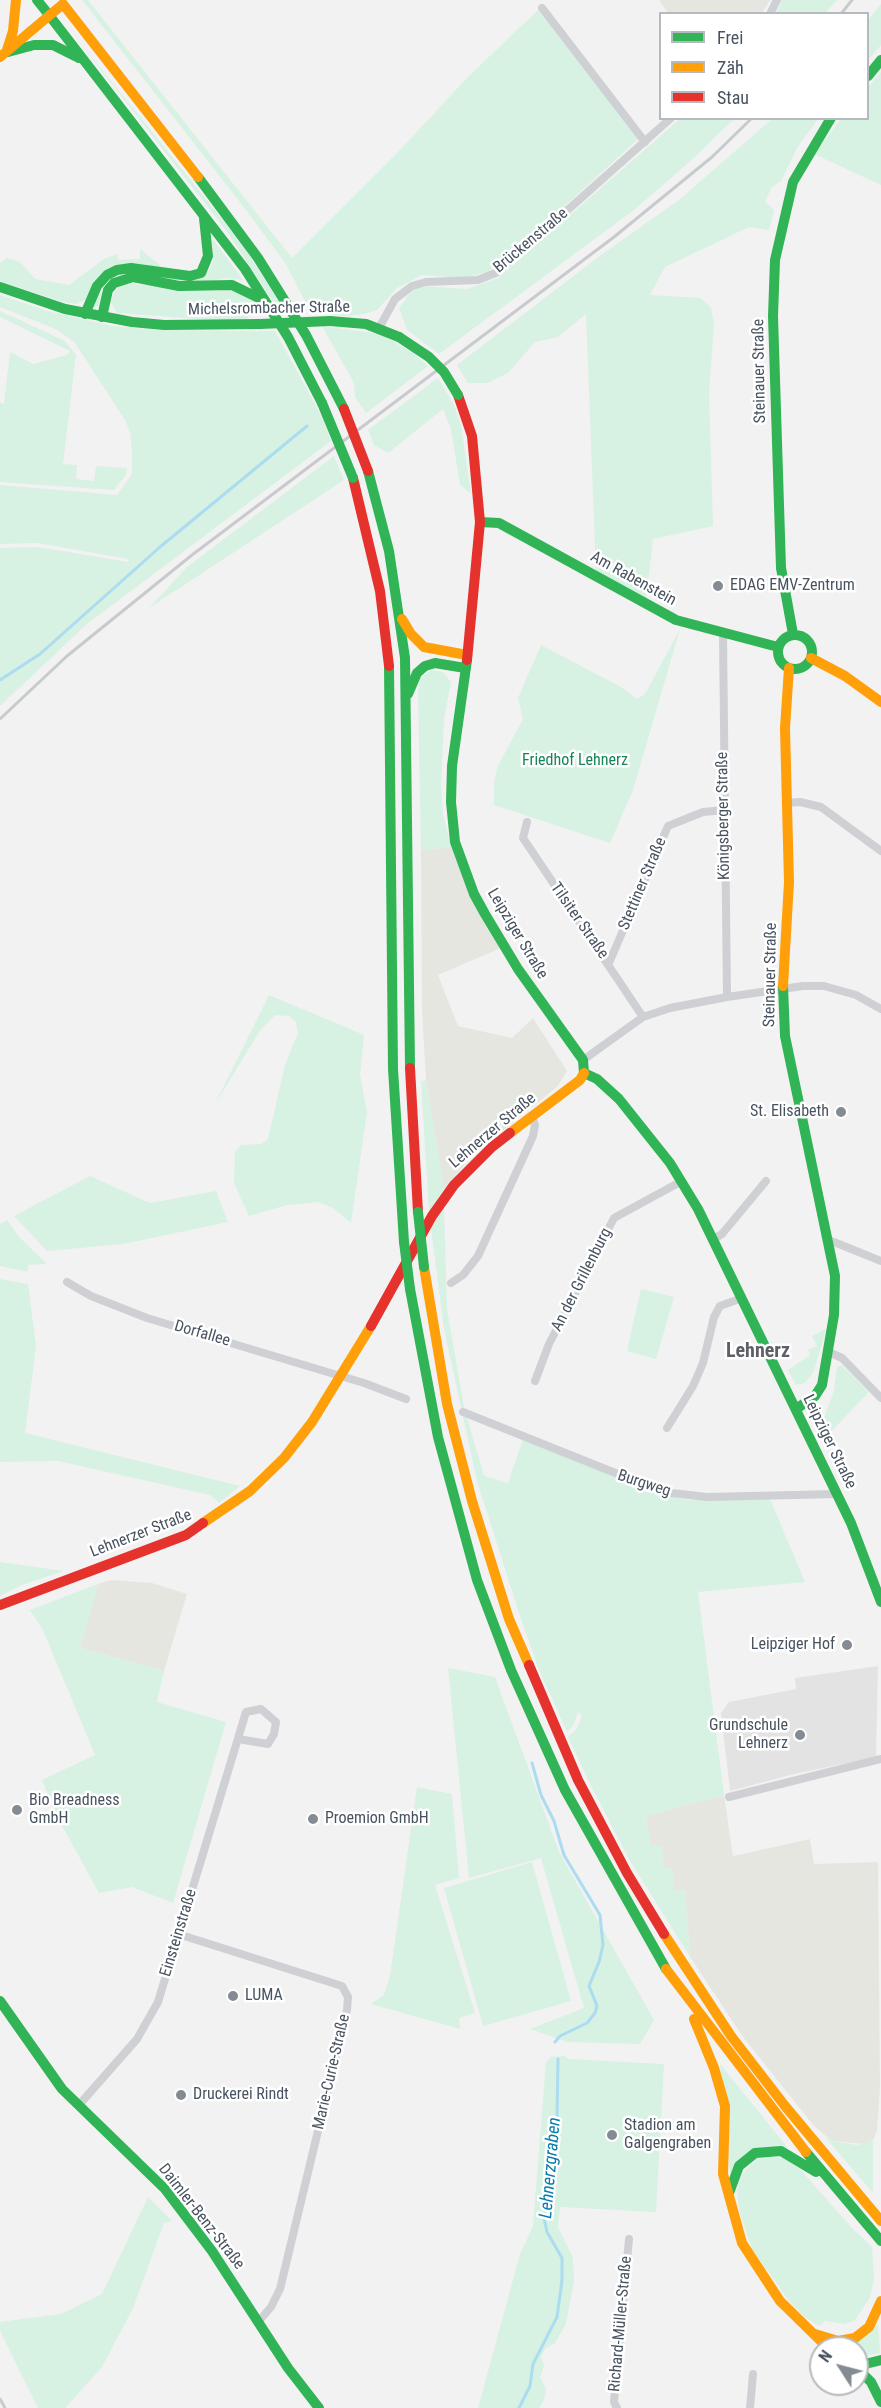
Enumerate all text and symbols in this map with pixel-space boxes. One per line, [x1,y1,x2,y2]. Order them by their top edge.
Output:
legend [659,12,869,120]
text: Frei [717,27,743,48]
text: Zäh [717,57,744,78]
text: Stau [717,87,749,108]
street label: Brückenstraße [490,204,572,278]
street label: Michelsrombacher Straße [188,298,350,320]
street label: Steinauer Straße [749,319,771,423]
street label: Am Rabenstein [587,548,679,610]
place label: EDAG EMV-Zentrum [730,576,855,596]
marker: EDAG EMV-Zentrum [711,579,725,593]
park label: Friedhof Lehnerz [522,751,628,771]
street label: Königsberger Straße [713,752,735,880]
street label: Stettiner Straße [615,835,671,933]
street label: Tilsiter Straße [546,879,612,963]
street label: Leipziger Straße [482,885,552,983]
street label: Steinauer Straße [760,923,782,1027]
street label: Lehnerzer Straße [446,1089,540,1173]
place label: St. Elisabeth [750,1102,829,1122]
marker: St. Elisabeth [834,1105,848,1119]
street label: An der Grillenburg [548,1225,616,1335]
street label: Dorfallee [172,1317,232,1351]
district label: Lehnerz [726,1340,790,1364]
street label: Leipziger Straße [798,1392,860,1492]
street label: Burgweg [615,1466,673,1502]
street label: Lehnerzer Straße [88,1506,194,1562]
place label: Leipziger Hof [751,1635,835,1655]
marker: Leipziger Hof [840,1638,854,1652]
place label: Grundschule Lehnerz [709,1716,788,1754]
marker: Grundschule Lehnerz [793,1728,807,1742]
place label: Bio Breadness GmbH [29,1791,120,1829]
marker: Bio Breadness GmbH [10,1803,24,1817]
place label: Proemion GmbH [325,1809,429,1829]
marker: Proemion GmbH [306,1812,320,1826]
street label: Einsteinstraße [157,1887,201,1979]
place label: LUMA [245,1986,283,2006]
marker: LUMA [226,1989,240,2003]
street label: Marie-Curie-Straße [309,2013,355,2131]
place label: Druckerei Rindt [193,2085,289,2105]
marker: Druckerei Rindt [174,2088,188,2102]
water label: Lehnerzgraben [536,2116,566,2220]
place label: Stadion am Galgengraben [624,2116,711,2154]
marker: Stadion am Galgengraben [605,2128,619,2142]
street label: Daimler-Benz-Straße [154,2160,248,2274]
street label: Richard-Müller-Straße [606,2255,636,2393]
north arrow [809,2336,869,2396]
text: N [815,2347,836,2366]

